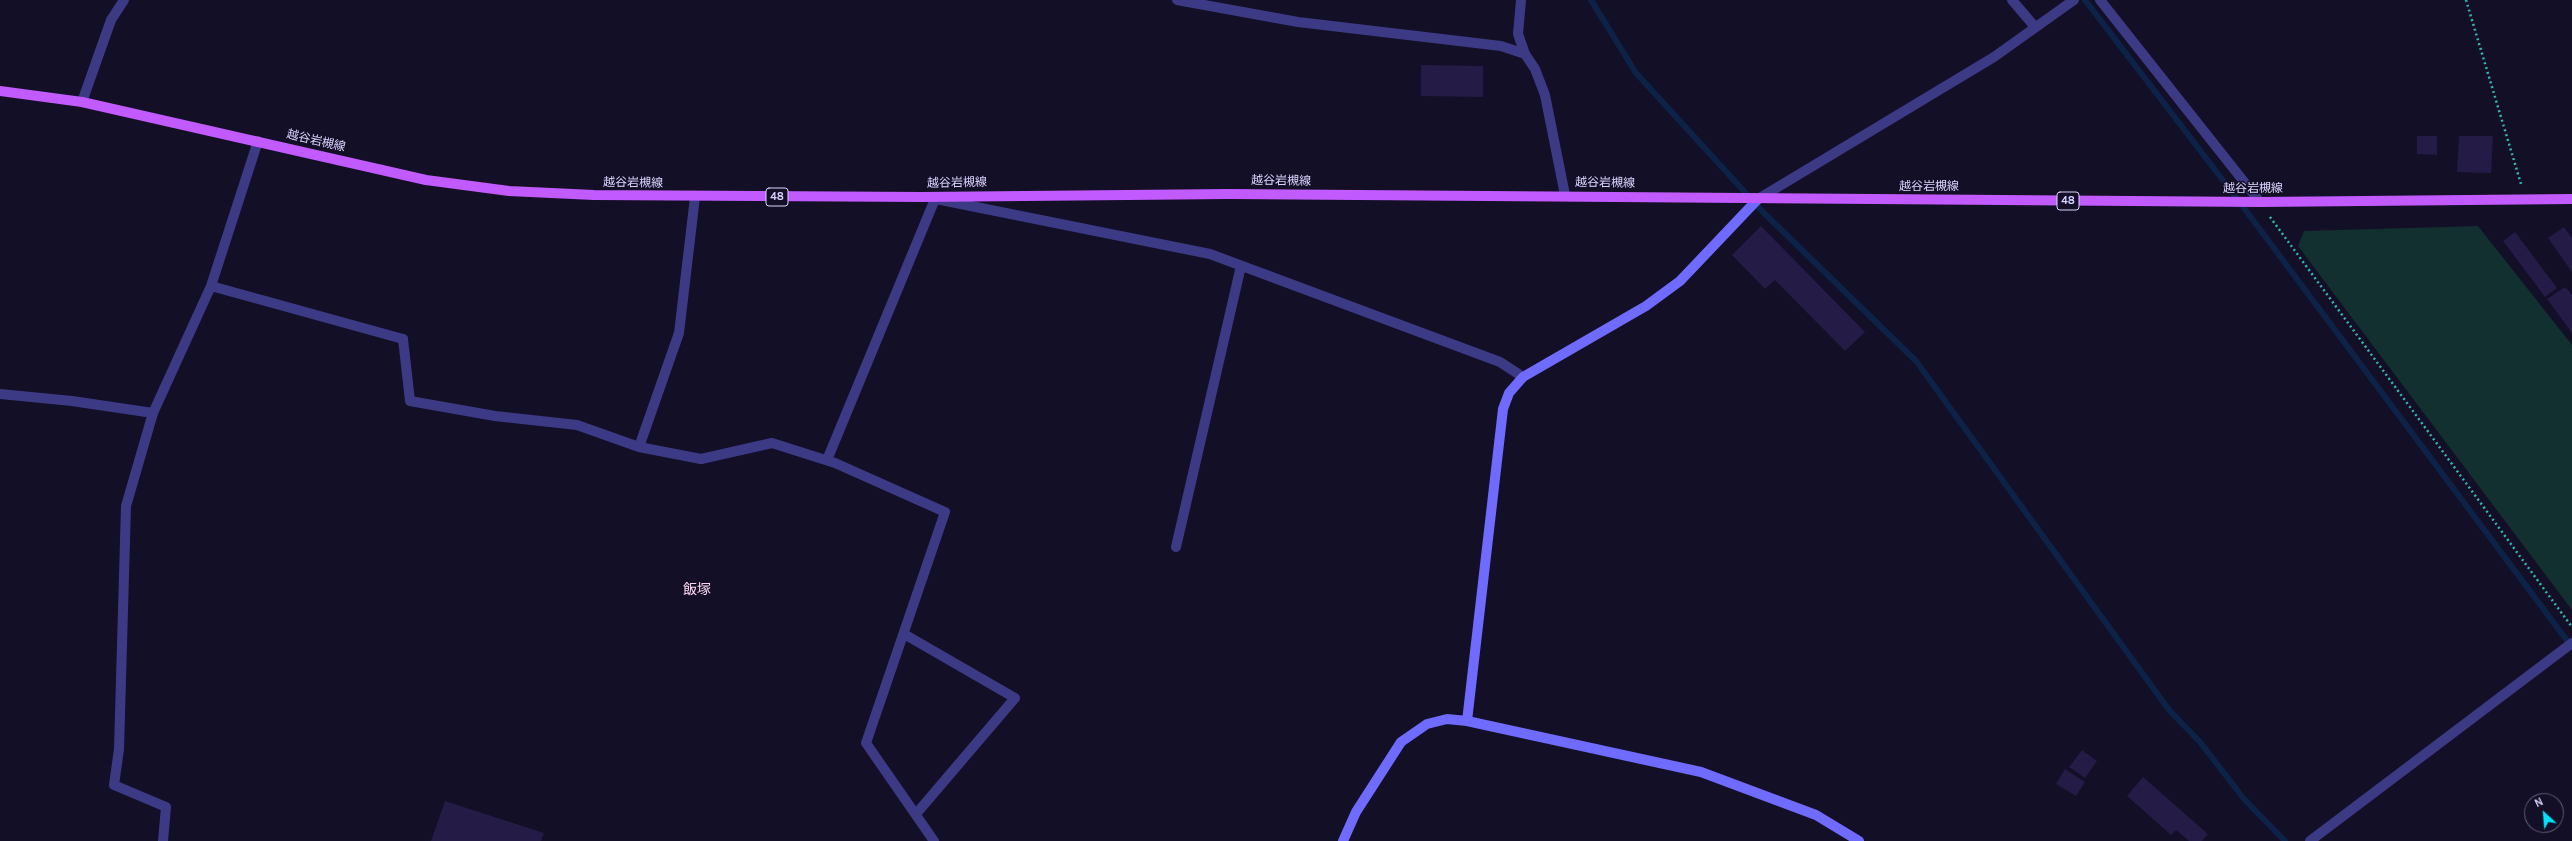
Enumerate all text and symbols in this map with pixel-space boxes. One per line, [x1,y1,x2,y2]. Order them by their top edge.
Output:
street label: 越谷岩槻線 [285,127,347,155]
street label: 越谷岩槻線 [1251,173,1311,189]
street label: 越谷岩槻線 [603,175,663,191]
street label: 越谷岩槻線 [927,175,987,191]
street label: 越谷岩槻線 [1575,175,1635,191]
street label: 越谷岩槻線 [1899,180,1959,194]
street label: 越谷岩槻線 [2223,182,2283,196]
road number: 48 [766,188,788,206]
road number: 48 [2057,192,2079,210]
district label: 飯塚 [683,582,711,598]
north arrow [2524,793,2564,833]
text: N [2533,795,2545,810]

